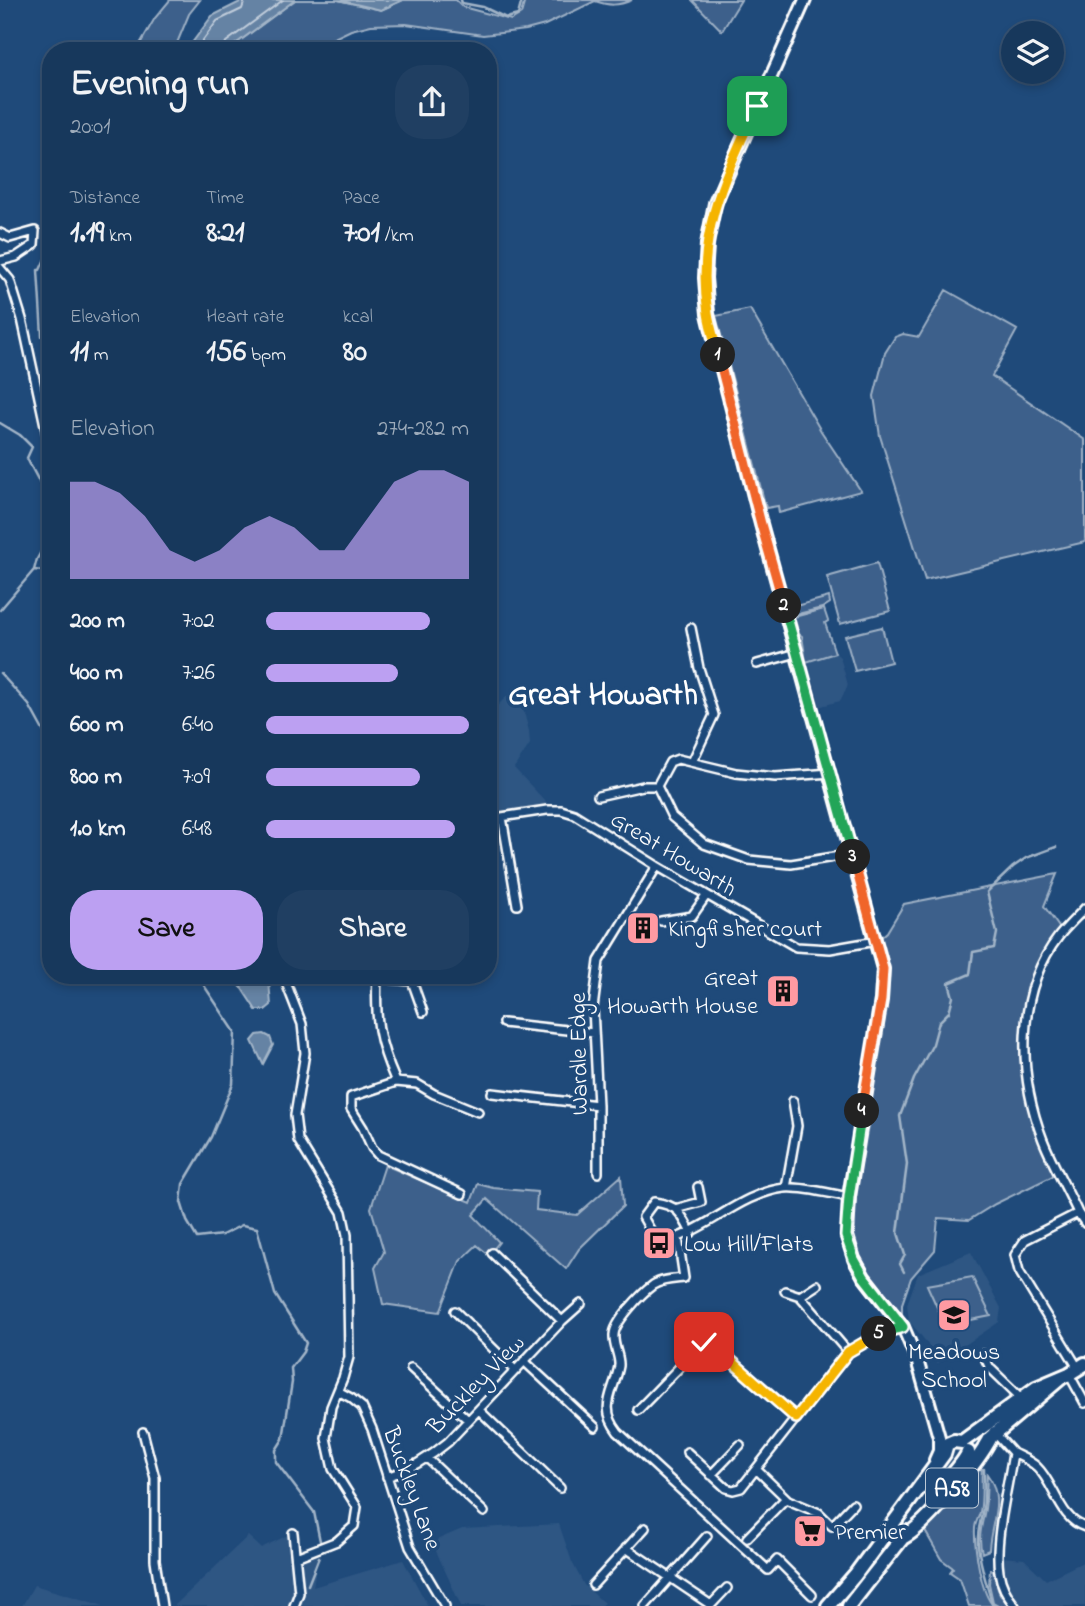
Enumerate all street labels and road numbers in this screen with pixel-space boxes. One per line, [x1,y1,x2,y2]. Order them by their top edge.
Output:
street label: Great Howarth [603,803,743,907]
street label: Wardle Edge [562,992,599,1116]
street label: Buckley View [419,1327,535,1445]
street label: Buckley Lane [371,1421,449,1556]
road number: A58 [926,1469,978,1508]

